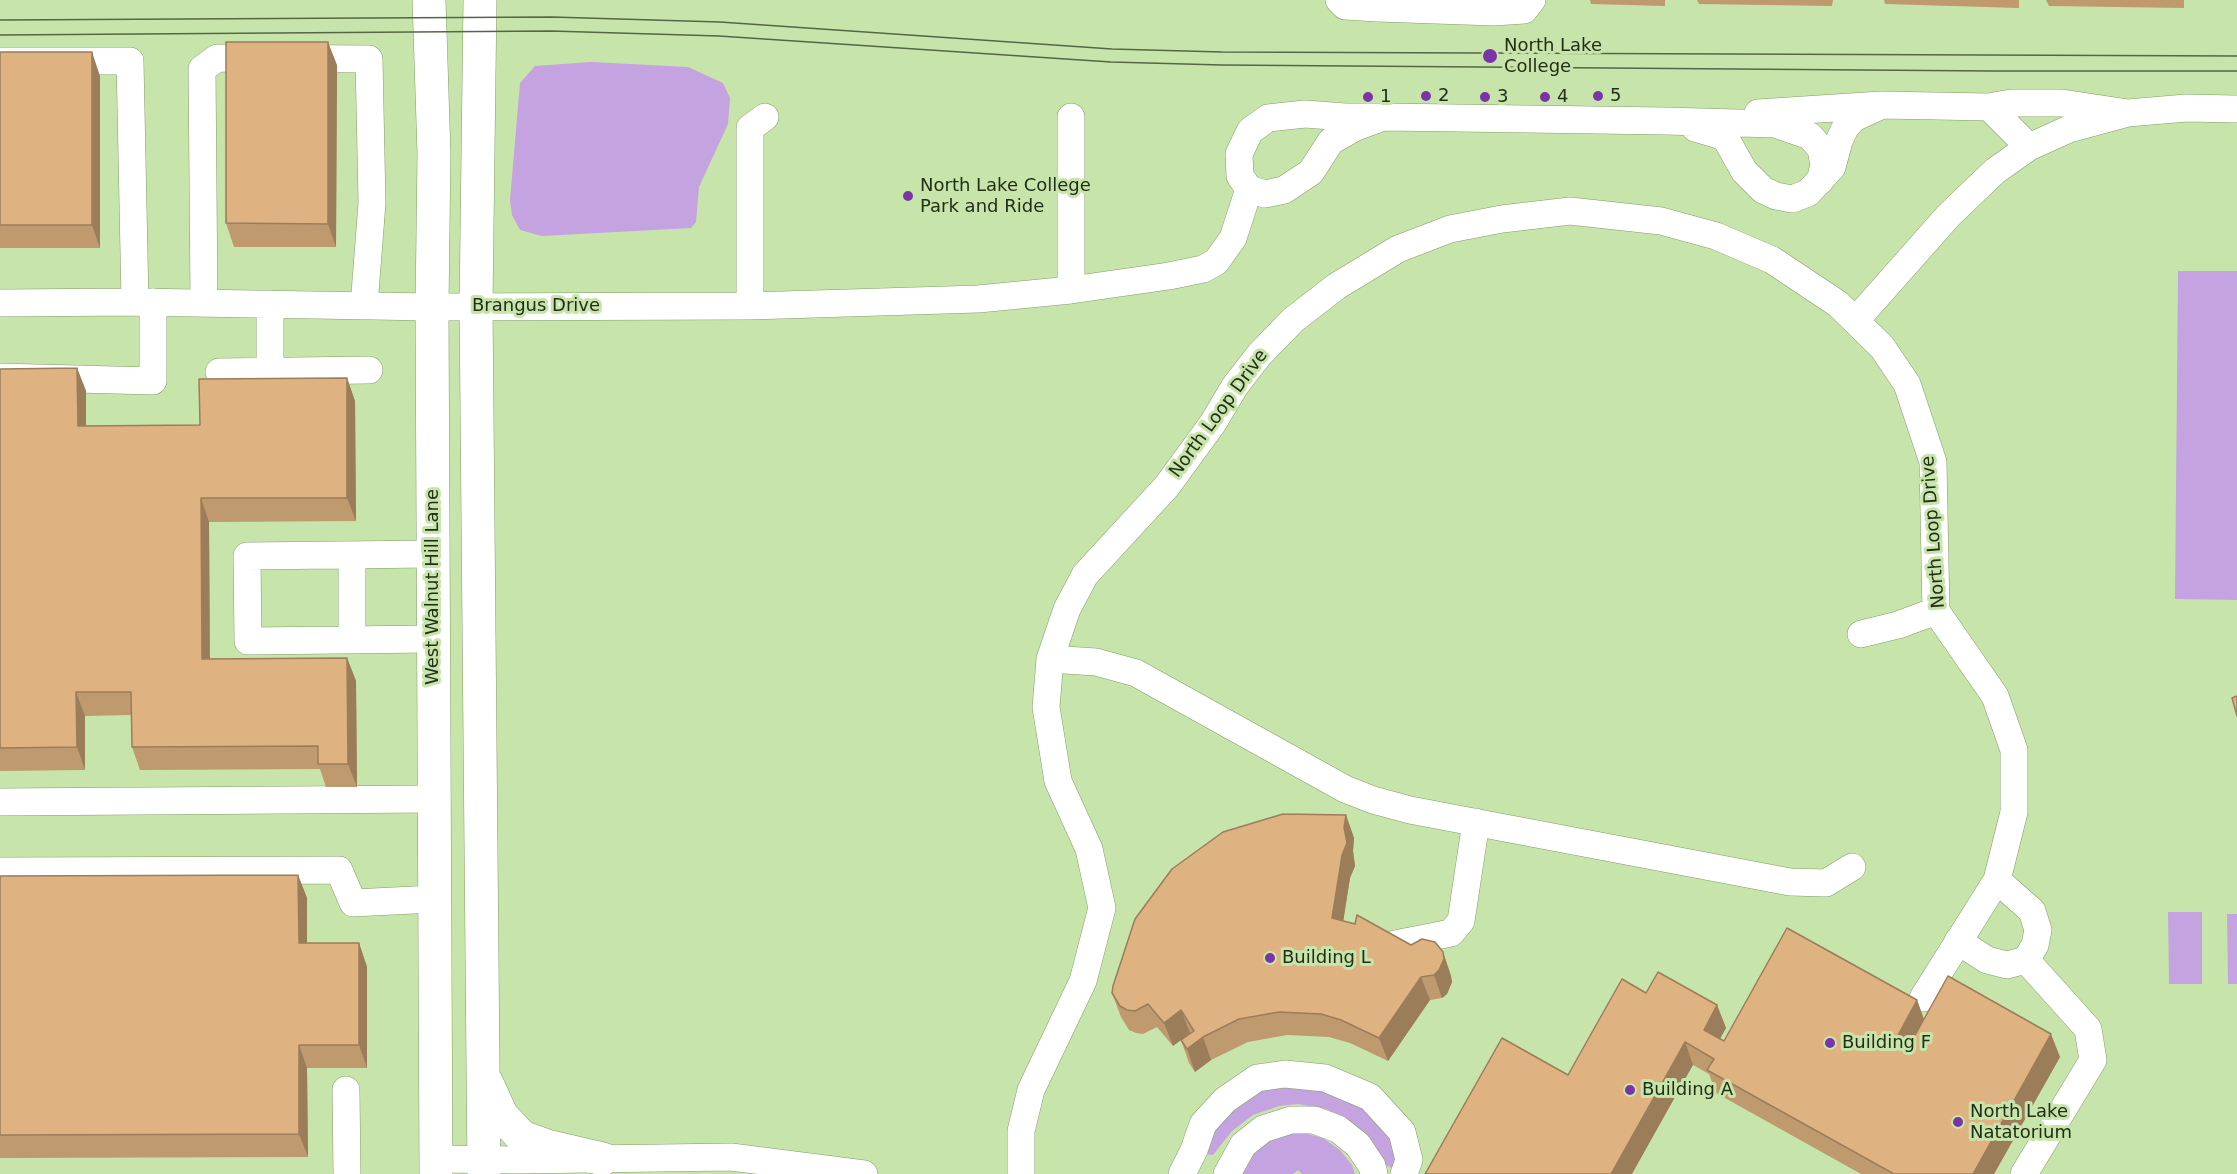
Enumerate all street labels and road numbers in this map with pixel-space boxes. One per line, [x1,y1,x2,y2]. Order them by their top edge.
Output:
street label: Brangus Drive [472,295,600,317]
street label: North Loop Drive [1165,346,1273,482]
street label: North Loop Drive [1918,455,1950,609]
street label: West Walnut Hill Lane [422,489,444,685]

